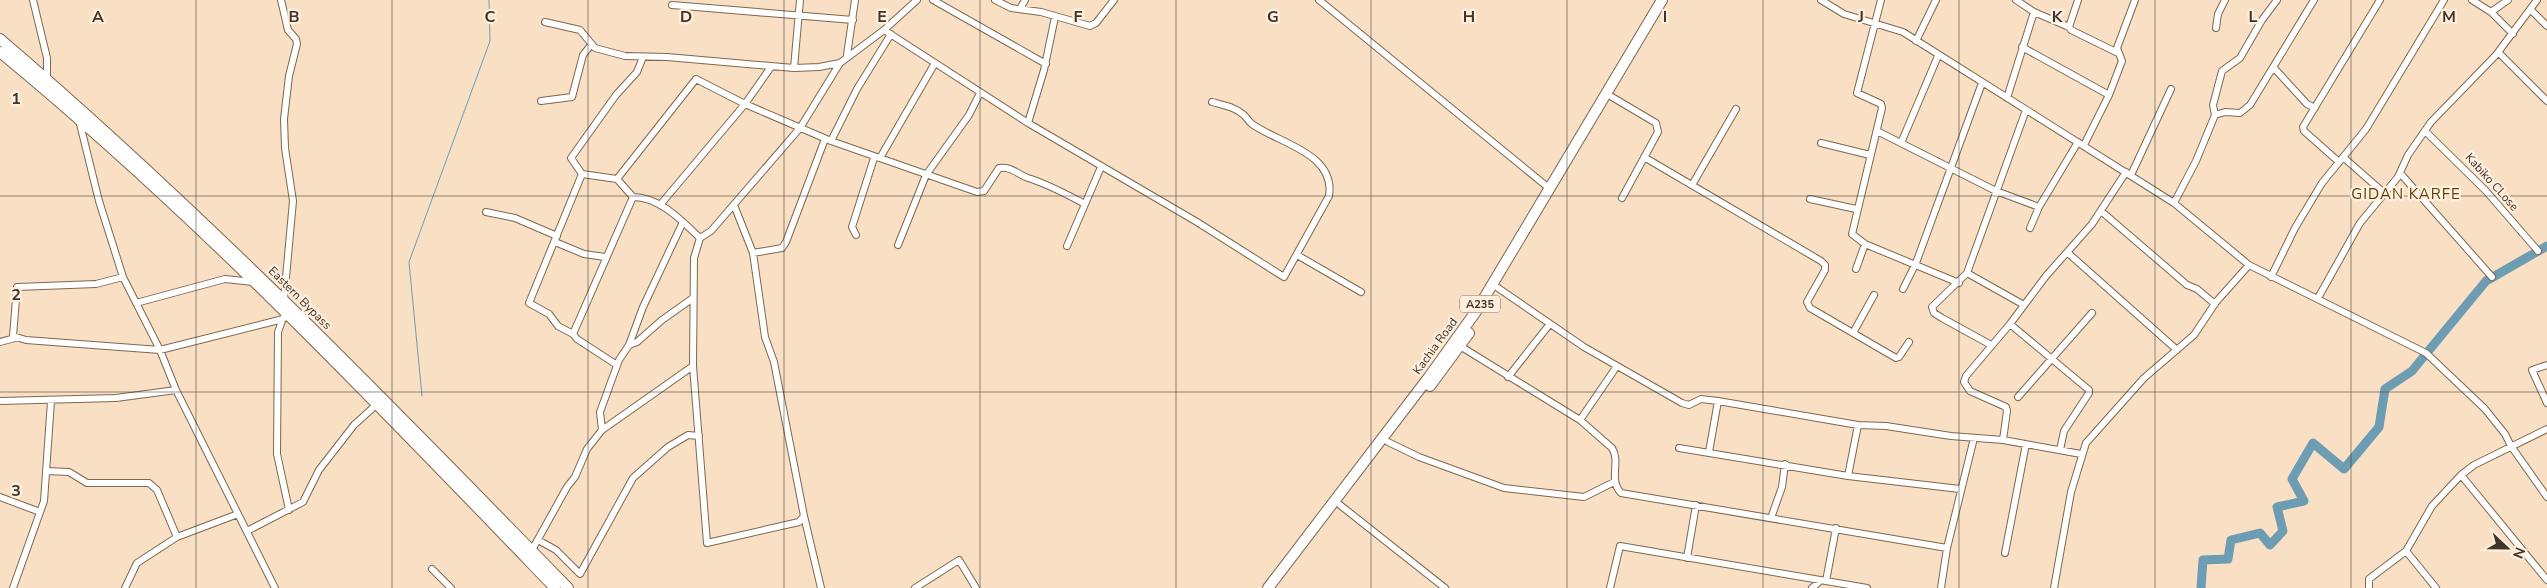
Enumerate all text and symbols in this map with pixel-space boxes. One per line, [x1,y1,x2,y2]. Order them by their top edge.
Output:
text: A [92,6,104,28]
text: B [288,6,300,28]
text: C [485,6,496,28]
text: D [680,6,692,28]
text: E [877,6,887,28]
text: F [1074,6,1083,28]
text: G [1267,6,1279,28]
text: H [1463,6,1475,28]
text: I [1663,6,1667,28]
text: J [1857,6,1864,28]
text: K [2052,6,2064,28]
text: L [2249,6,2258,28]
text: M [2442,6,2456,28]
text: 1 [11,88,21,110]
street label: Kabiko CLose [2462,150,2522,214]
district label: GIDAN KARFE [2351,184,2461,204]
street label: Eastern Bypass [265,263,335,333]
text: 2 [11,284,21,306]
road number: A235 [1460,296,1500,312]
street label: Kachia Road [1409,314,1461,378]
text: 3 [11,480,21,502]
north arrow [2482,523,2532,573]
text: N [2508,544,2529,561]

